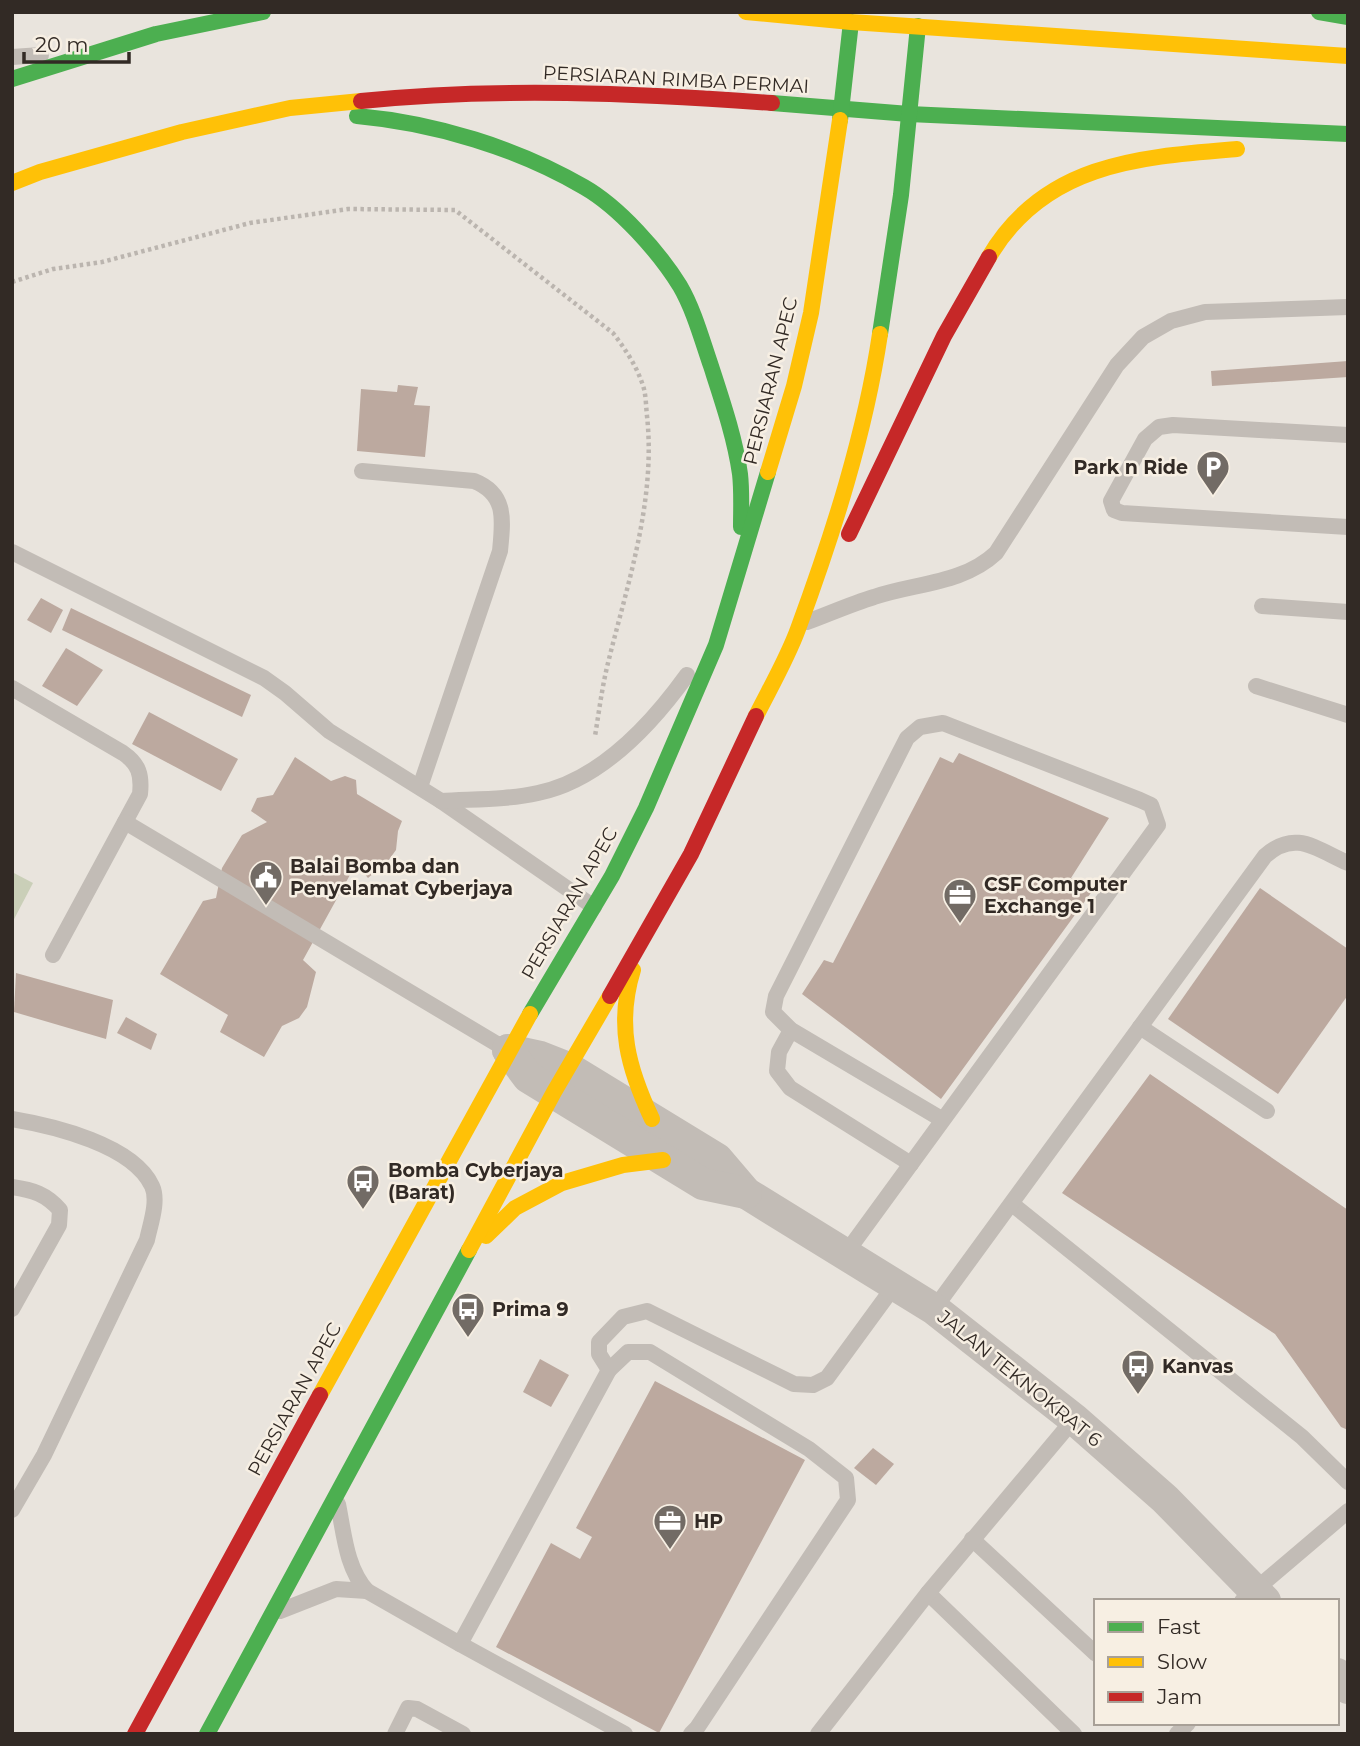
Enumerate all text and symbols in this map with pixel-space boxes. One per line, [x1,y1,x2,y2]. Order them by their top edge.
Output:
scale bar [24,21,130,65]
text: 20 m [35,32,89,57]
street label: PERSIARAN RIMBA PERMAI [542,61,810,98]
street label: PERSIARAN APEC [739,295,802,467]
parking icon: Park n Ride [1194,448,1232,497]
place label: Park n Ride [1073,456,1188,479]
street label: PERSIARAN APEC [516,823,622,983]
place label: Balai Bomba dan Penyelamat Cyberjaya [290,855,513,900]
public building icon: Balai Bomba dan Penyelamat Cyberjaya [247,858,285,907]
place label: CSF Computer Exchange 1 [984,873,1127,918]
office icon: CSF Computer Exchange 1 [941,876,979,925]
place label: Bomba Cyberjaya (Barat) [388,1159,563,1204]
bus stop icon: Bomba Cyberjaya (Barat) [344,1162,382,1211]
bus stop icon: Prima 9 [449,1290,487,1339]
place label: Prima 9 [492,1298,569,1321]
street label: JALAN TEKNOKRAT 6 [932,1305,1106,1452]
street label: PERSIARAN APEC [243,1318,346,1480]
bus stop icon: Kanvas [1119,1347,1157,1396]
place label: Kanvas [1162,1355,1233,1378]
office icon: HP [651,1502,689,1551]
place label: HP [694,1510,723,1533]
legend [1094,1599,1339,1725]
text: Fast [1157,1614,1201,1639]
text: Slow [1157,1649,1207,1674]
text: Jam [1156,1684,1202,1709]

